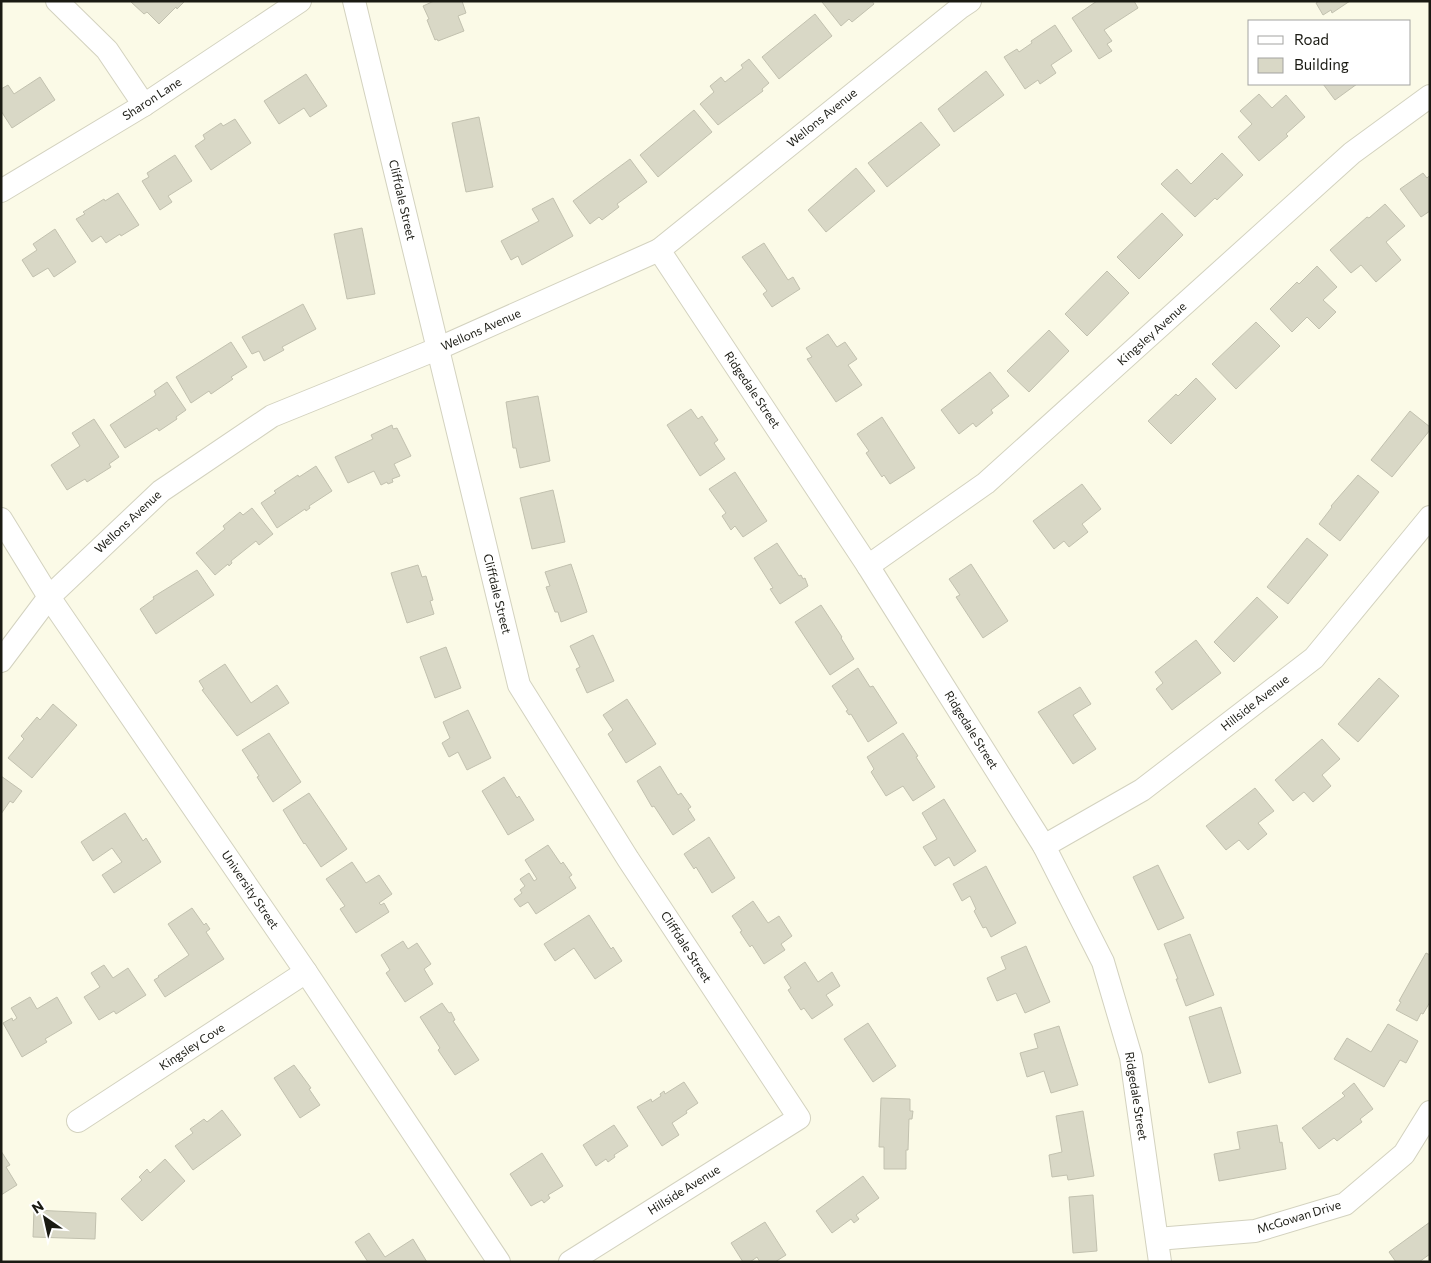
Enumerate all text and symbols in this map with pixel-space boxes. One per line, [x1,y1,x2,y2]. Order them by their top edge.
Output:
legend [1248,20,1411,85]
text: Road [1294,30,1329,48]
text: Building [1294,55,1349,73]
street label: Sharon Lane [119,74,184,122]
street label: Wellons Avenue [784,85,859,150]
street label: Cliffdale Street [387,158,419,241]
street label: Kingsley Avenue [1114,299,1189,368]
street label: Wellons Avenue [439,305,523,353]
street label: Ridgedale Street [722,348,784,431]
street label: Wellons Avenue [91,487,163,556]
street label: Cliffdale Street [481,552,515,635]
street label: Hillside Avenue [1218,671,1291,733]
street label: Ridgedale Street [942,688,1002,771]
street label: University Street [219,848,282,931]
street label: Cliffdale Street [659,908,715,985]
street label: Kingsley Cove [156,1020,227,1073]
street label: Ridgedale Street [1123,1051,1151,1141]
street label: Hillside Avenue [645,1161,722,1217]
north arrow [20,1193,70,1243]
text: N [28,1197,47,1217]
street label: McGowan Drive [1255,1197,1342,1235]

